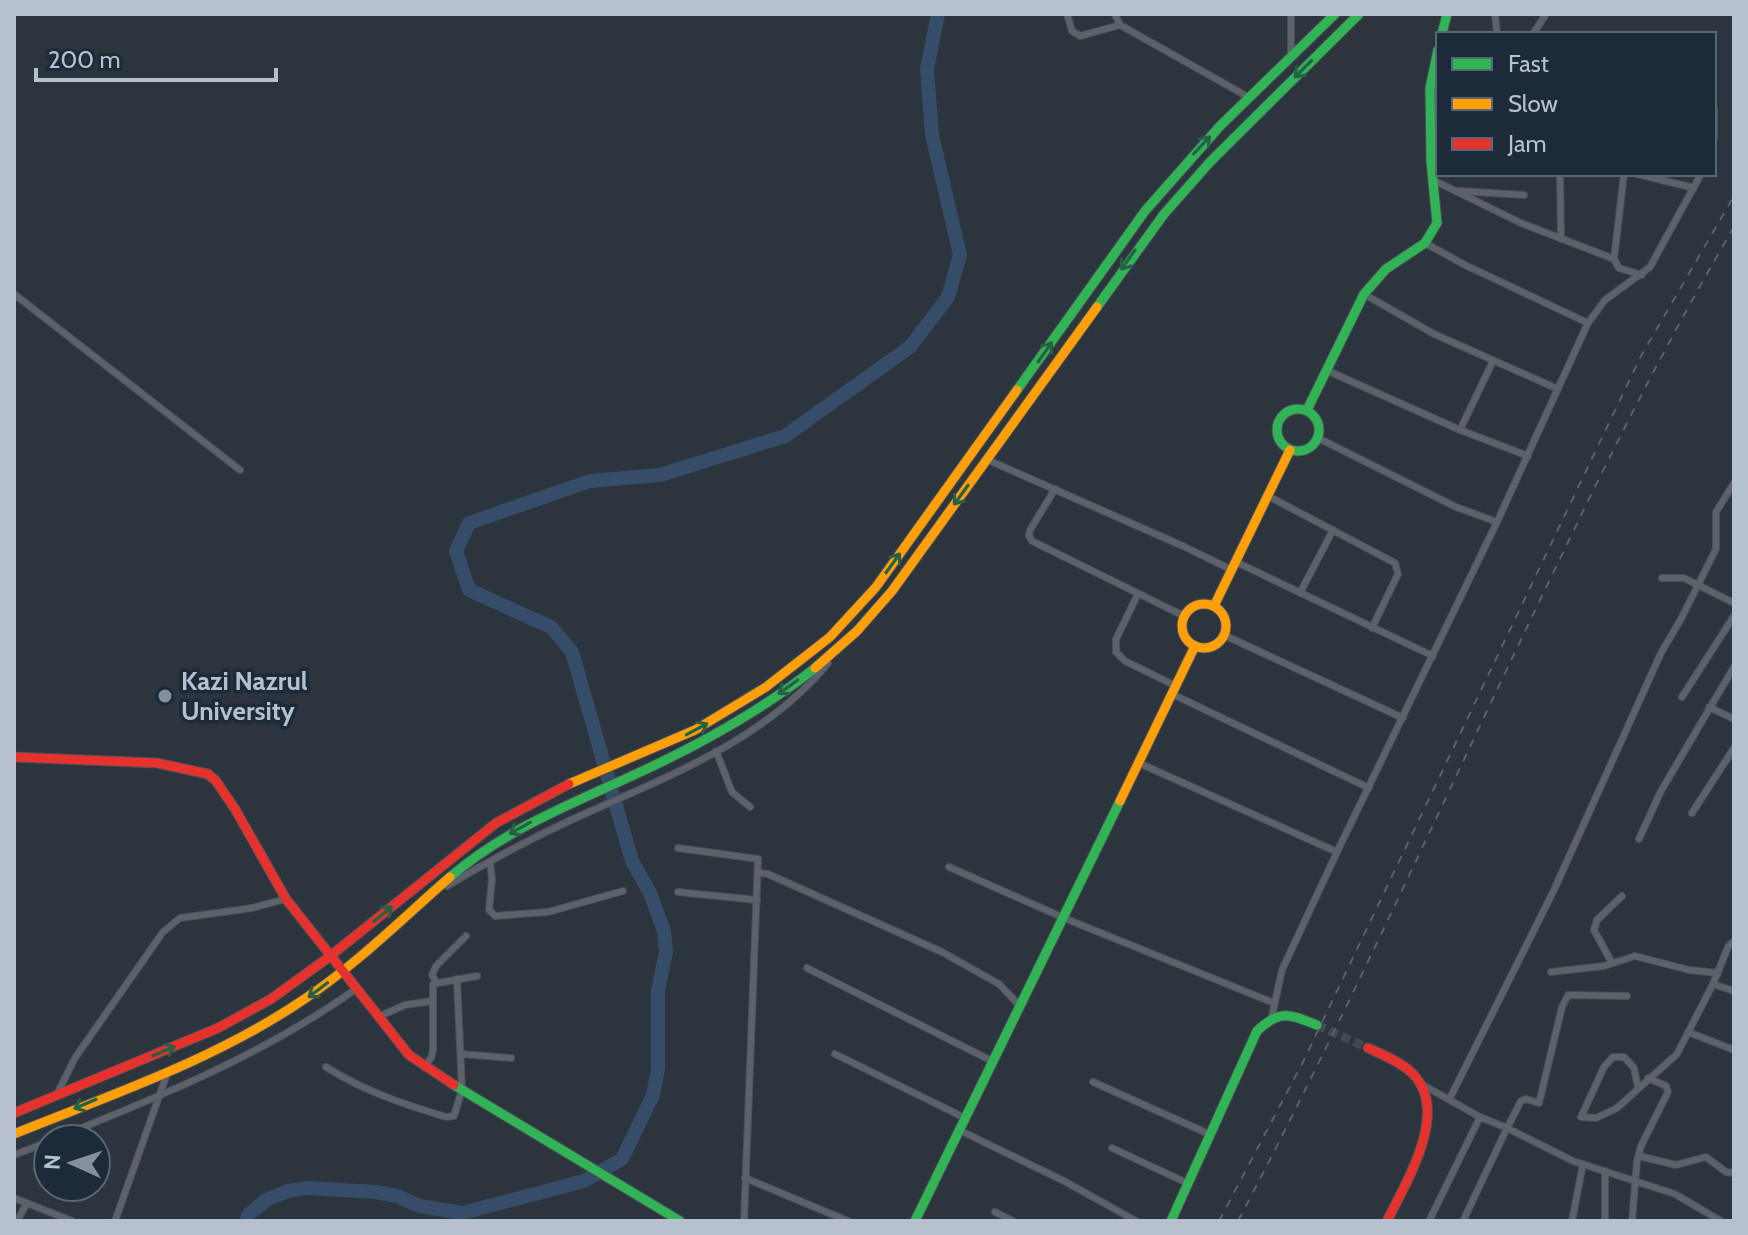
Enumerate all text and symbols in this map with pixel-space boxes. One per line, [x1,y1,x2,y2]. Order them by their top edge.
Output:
scale bar [36,32,276,82]
legend [1436,32,1716,176]
text: 200 m [48,45,121,74]
text: Fast [1508,49,1549,78]
one-way arrow [1294,59,1313,78]
text: Slow [1508,89,1558,118]
text: Jam [1507,129,1546,158]
one-way arrow [1193,135,1212,155]
one-way arrow [1120,249,1136,271]
one-way arrow [1037,341,1053,363]
one-way arrow [953,484,970,506]
one-way arrow [885,552,901,574]
place label: Kazi Nazrul University [181,665,308,727]
one-way arrow [778,678,800,695]
marker: Kazi Nazrul University [156,687,174,705]
one-way arrow [684,720,708,736]
one-way arrow [509,820,532,836]
one-way arrow [372,905,393,923]
one-way arrow [307,982,329,998]
one-way arrow [151,1042,176,1057]
one-way arrow [73,1098,98,1113]
north arrow [32,1123,112,1203]
text: N [39,1154,66,1170]

